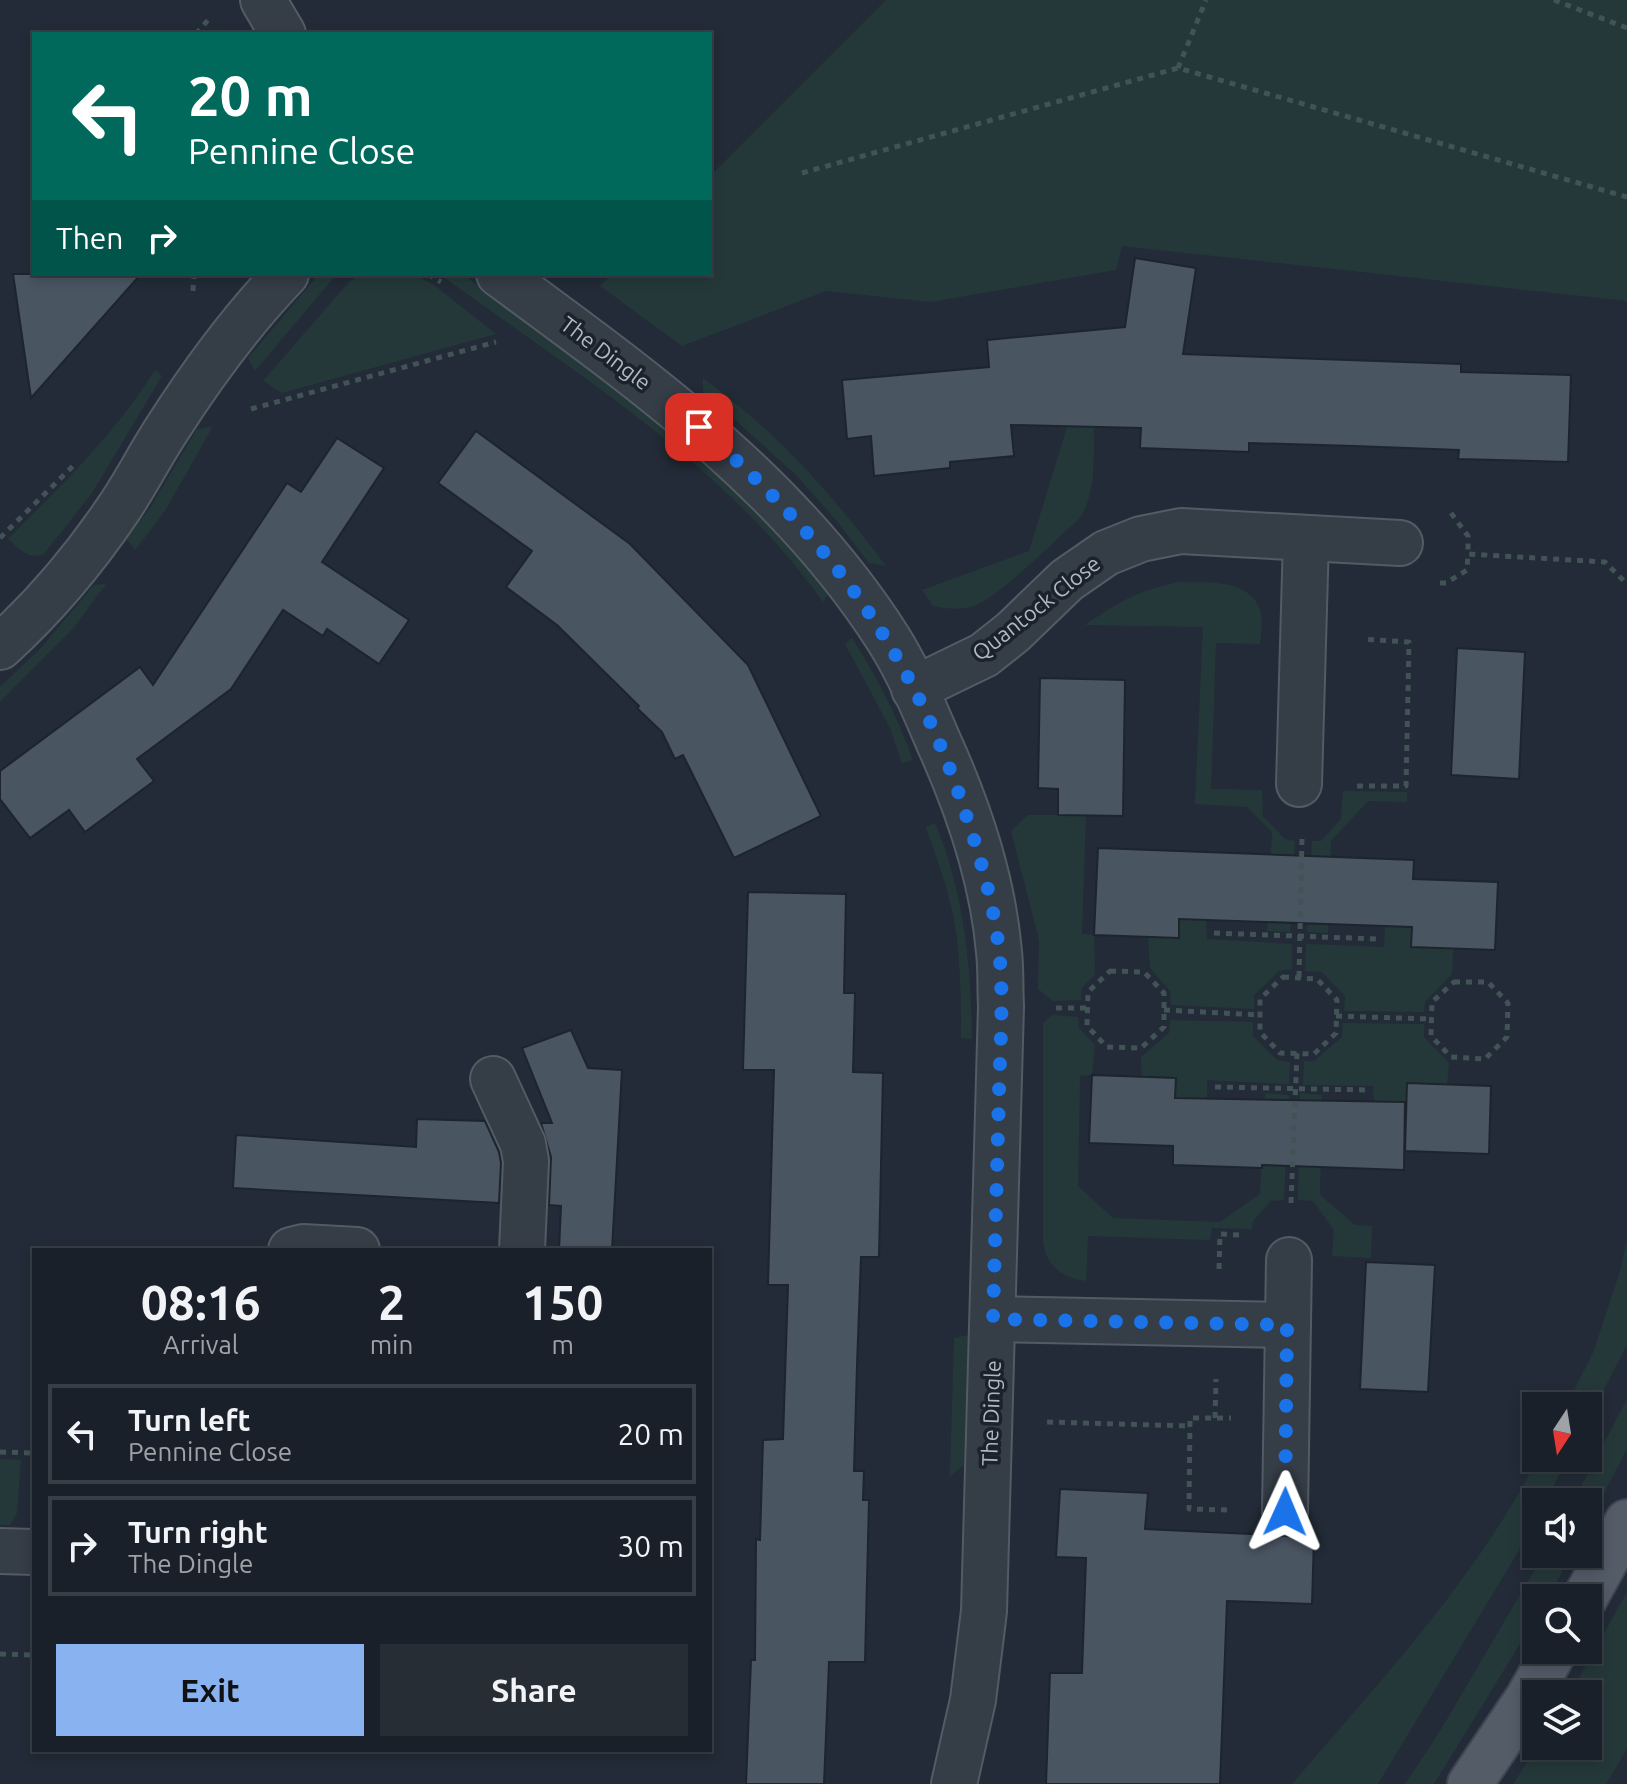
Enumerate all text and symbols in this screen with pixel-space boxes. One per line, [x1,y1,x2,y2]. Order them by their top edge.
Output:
icon: left [56,64,160,168]
text: 20 m [188,64,313,127]
text: Pennine Close [188,130,415,171]
icon: right [140,216,184,260]
text: Then [56,221,124,255]
street label: The Dingle [556,311,656,394]
pin [665,393,733,461]
icon: arrive [677,405,721,449]
street label: Quantock Close [967,550,1105,665]
text: 08:16 [141,1275,261,1329]
text: 2 [378,1275,405,1329]
text: 150 [522,1275,603,1329]
text: Arrival [163,1330,239,1359]
text: min [370,1330,413,1359]
text: m [551,1330,574,1359]
street label: The Dingle [976,1360,1005,1466]
north arrow [1522,1392,1602,1472]
map controls [1522,1392,1602,1760]
text: Turn left [128,1403,250,1437]
icon: left [60,1412,104,1456]
text: 20 m [617,1417,684,1451]
text: Pennine Close [128,1437,292,1466]
position arrow [1243,1470,1327,1554]
button: sound [1522,1488,1602,1568]
text: Turn right [128,1515,268,1549]
icon: right [60,1524,104,1568]
text: 30 m [617,1529,684,1563]
text: The Dingle [128,1549,253,1578]
button: search [1522,1584,1602,1664]
button: Exit [56,1644,364,1736]
button: Share [380,1644,688,1736]
button: layers [1522,1680,1602,1760]

